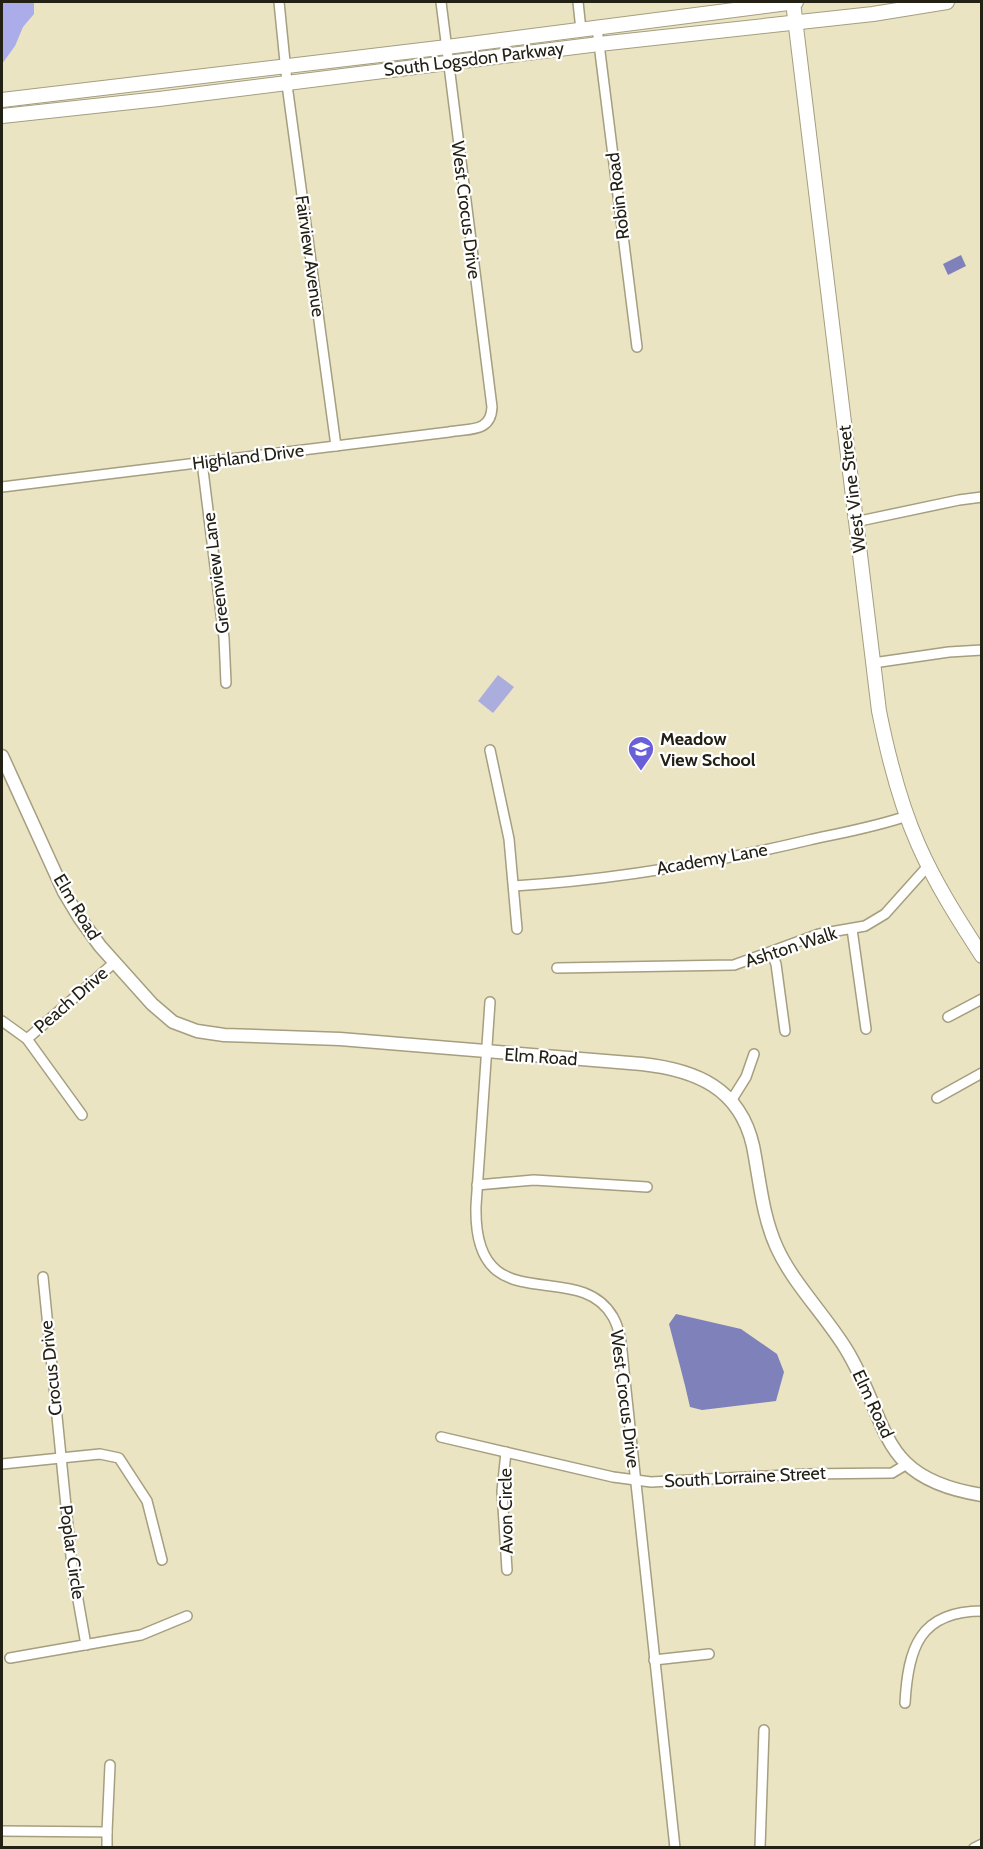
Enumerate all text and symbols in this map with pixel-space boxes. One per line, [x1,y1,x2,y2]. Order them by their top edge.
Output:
street label: South Logsdon Parkway [383,37,565,81]
street label: West Crocus Drive [447,140,485,280]
street label: Robin Road [602,151,634,241]
street label: Fairview Avenue [291,194,329,318]
street label: West Vine Street [833,424,871,554]
street label: Highland Drive [191,439,305,475]
street label: Greenview Lane [198,511,234,635]
place label: Meadow View School [660,728,756,771]
school or university icon: Meadow View School [626,734,656,772]
street label: Academy Lane [655,838,769,880]
street label: Elm Road [49,870,105,944]
street label: Ashton Walk [742,922,841,972]
street label: Peach Drive [30,962,112,1038]
street label: Elm Road [504,1043,578,1071]
street label: Crocus Drive [35,1319,67,1417]
street label: West Crocus Drive [606,1329,644,1469]
street label: Elm Road [848,1366,898,1442]
street label: South Lorraine Street [664,1462,826,1492]
street label: Avon Circle [494,1468,518,1554]
street label: Poplar Circle [54,1503,90,1601]

